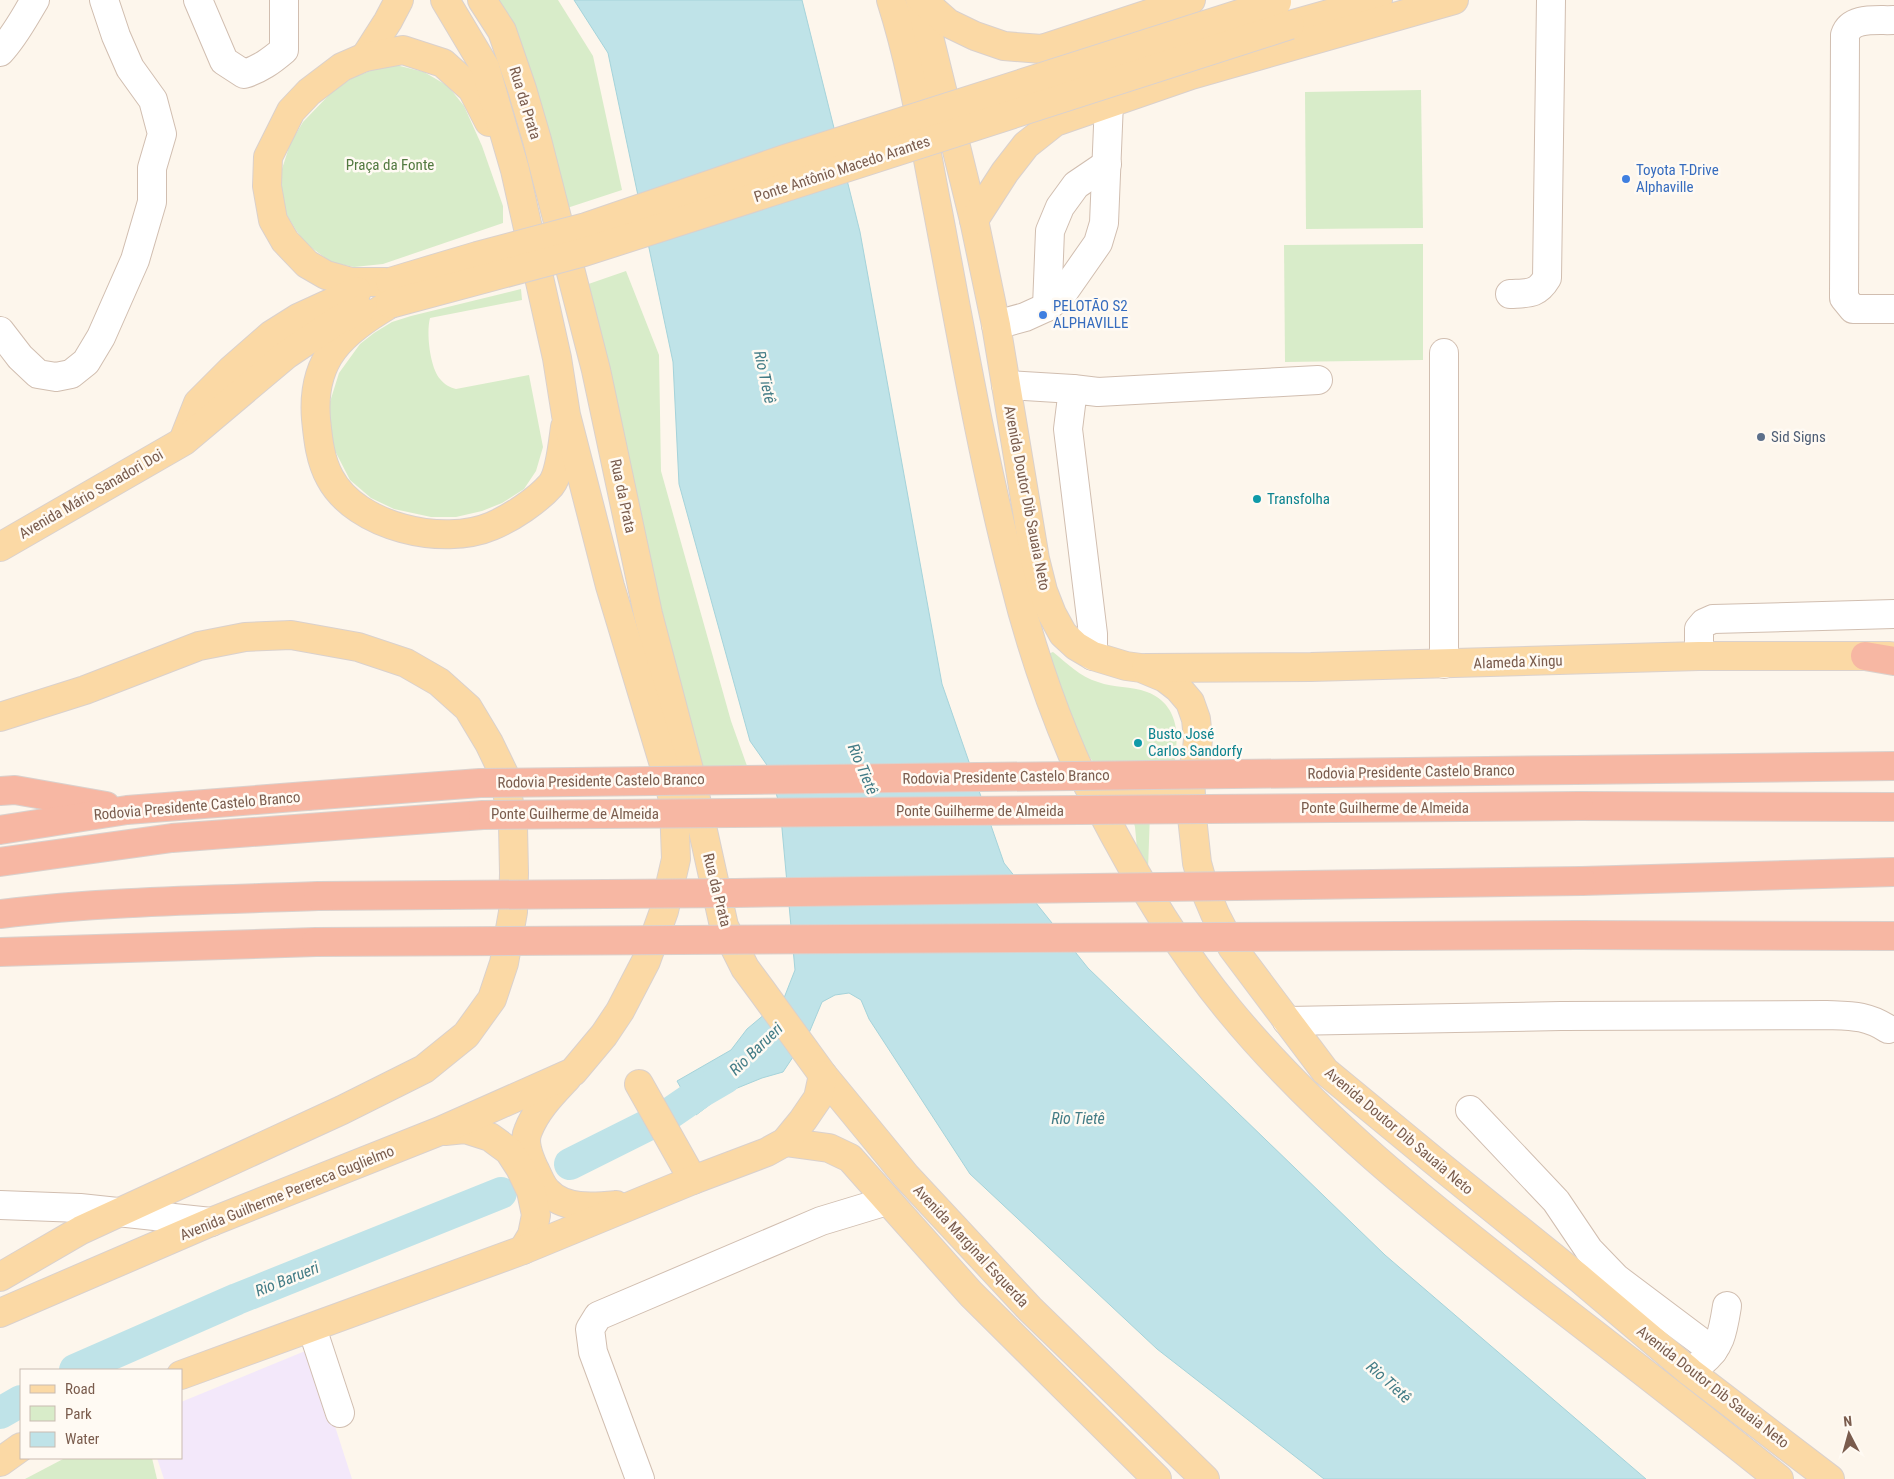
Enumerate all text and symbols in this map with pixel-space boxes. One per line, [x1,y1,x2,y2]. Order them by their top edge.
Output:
street label: Rua da Prata [505,64,545,142]
street label: Ponte Antônio Macedo Arantes [752,132,932,206]
park label: Praça da Fonte [346,156,434,174]
place label: Toyota T-Drive Alphaville [1636,161,1719,196]
marker: Toyota T-Drive Alphaville [1620,173,1632,185]
place label: PELOTÃO S2 ALPHAVILLE [1053,297,1128,332]
marker: PELOTÃO S2 ALPHAVILLE [1037,309,1049,321]
water label: Rio Tietê [750,349,780,405]
street label: Avenida Doutor Dib Sauaia Neto [1000,404,1054,592]
place label: Sid Signs [1771,428,1826,446]
marker: Sid Signs [1755,431,1767,443]
street label: Avenida Mário Sanadori Doi [16,445,166,543]
street label: Rua da Prata [606,457,640,535]
place label: Transfolha [1267,490,1330,508]
marker: Transfolha [1251,493,1263,505]
street label: Alameda Xingu [1473,651,1563,673]
place label: Busto José Carlos Sandorfy [1148,725,1242,760]
marker: Busto José Carlos Sandorfy [1132,737,1144,749]
water label: Rio Tietê [844,741,882,797]
street label: Rodovia Presidente Castelo Branco [1307,761,1515,783]
street label: Rodovia Presidente Castelo Branco [902,766,1110,788]
street label: Rodovia Presidente Castelo Branco [497,770,705,792]
street label: Rodovia Presidente Castelo Branco [93,788,301,824]
street label: Ponte Guilherme de Almeida [1301,799,1469,817]
street label: Ponte Guilherme de Almeida [896,802,1064,820]
street label: Ponte Guilherme de Almeida [491,805,659,823]
street label: Rua da Prata [699,851,735,929]
water label: Rio Barueri [725,1019,787,1079]
street label: Avenida Doutor Dib Sauaia Neto [1321,1064,1477,1198]
water label: Rio Tietê [1051,1109,1105,1128]
street label: Avenida Guilherme Perereca Guglielmo [177,1142,397,1244]
street label: Avenida Marginal Esquerda [910,1181,1032,1311]
water label: Rio Barueri [252,1257,322,1300]
street label: Avenida Doutor Dib Sauaia Neto [1633,1322,1793,1452]
water label: Rio Tietê [1363,1357,1415,1407]
legend [20,1369,182,1459]
text: Road [65,1380,95,1398]
text: Park [65,1405,92,1423]
north arrow [1824,1409,1874,1459]
text: N [1843,1413,1853,1429]
text: Water [65,1430,100,1448]

